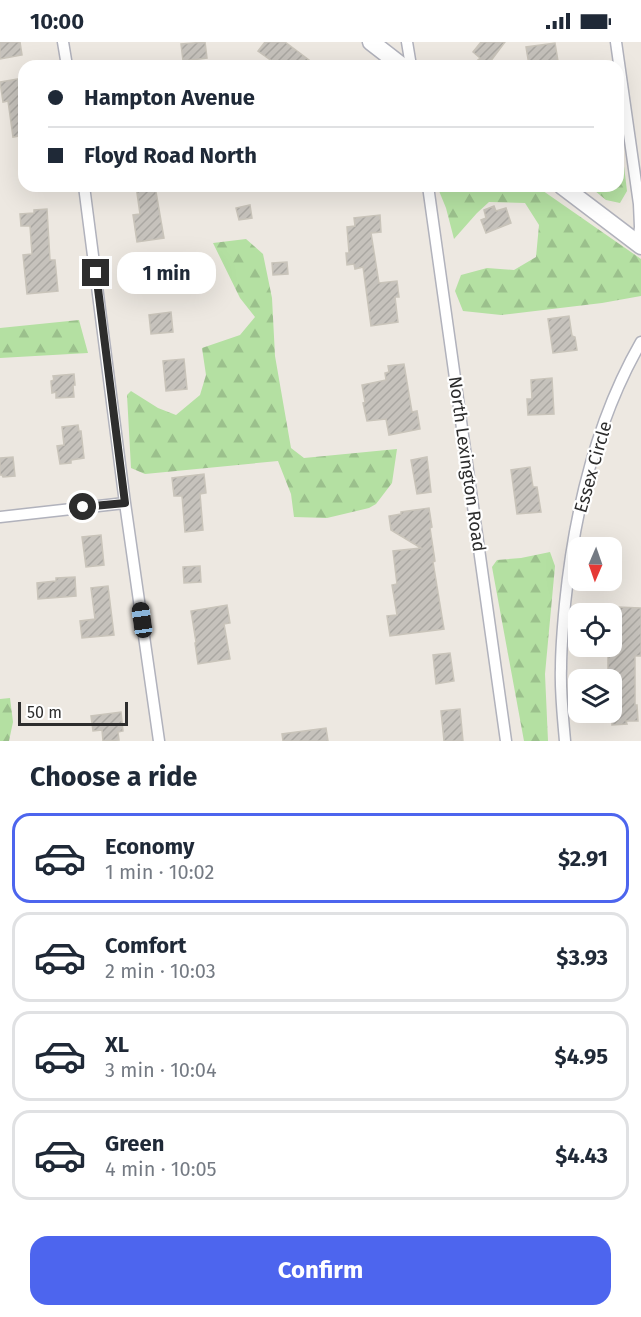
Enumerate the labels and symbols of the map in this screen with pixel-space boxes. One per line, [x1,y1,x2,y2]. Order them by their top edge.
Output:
callout: 1 min [117,252,216,294]
route end [82,259,109,286]
street label: North Lexington Road [444,375,490,553]
street label: Essex Circle [569,419,617,515]
route start [69,493,96,520]
north arrow [568,537,622,591]
car [131,601,153,639]
scale bar [18,699,128,726]

